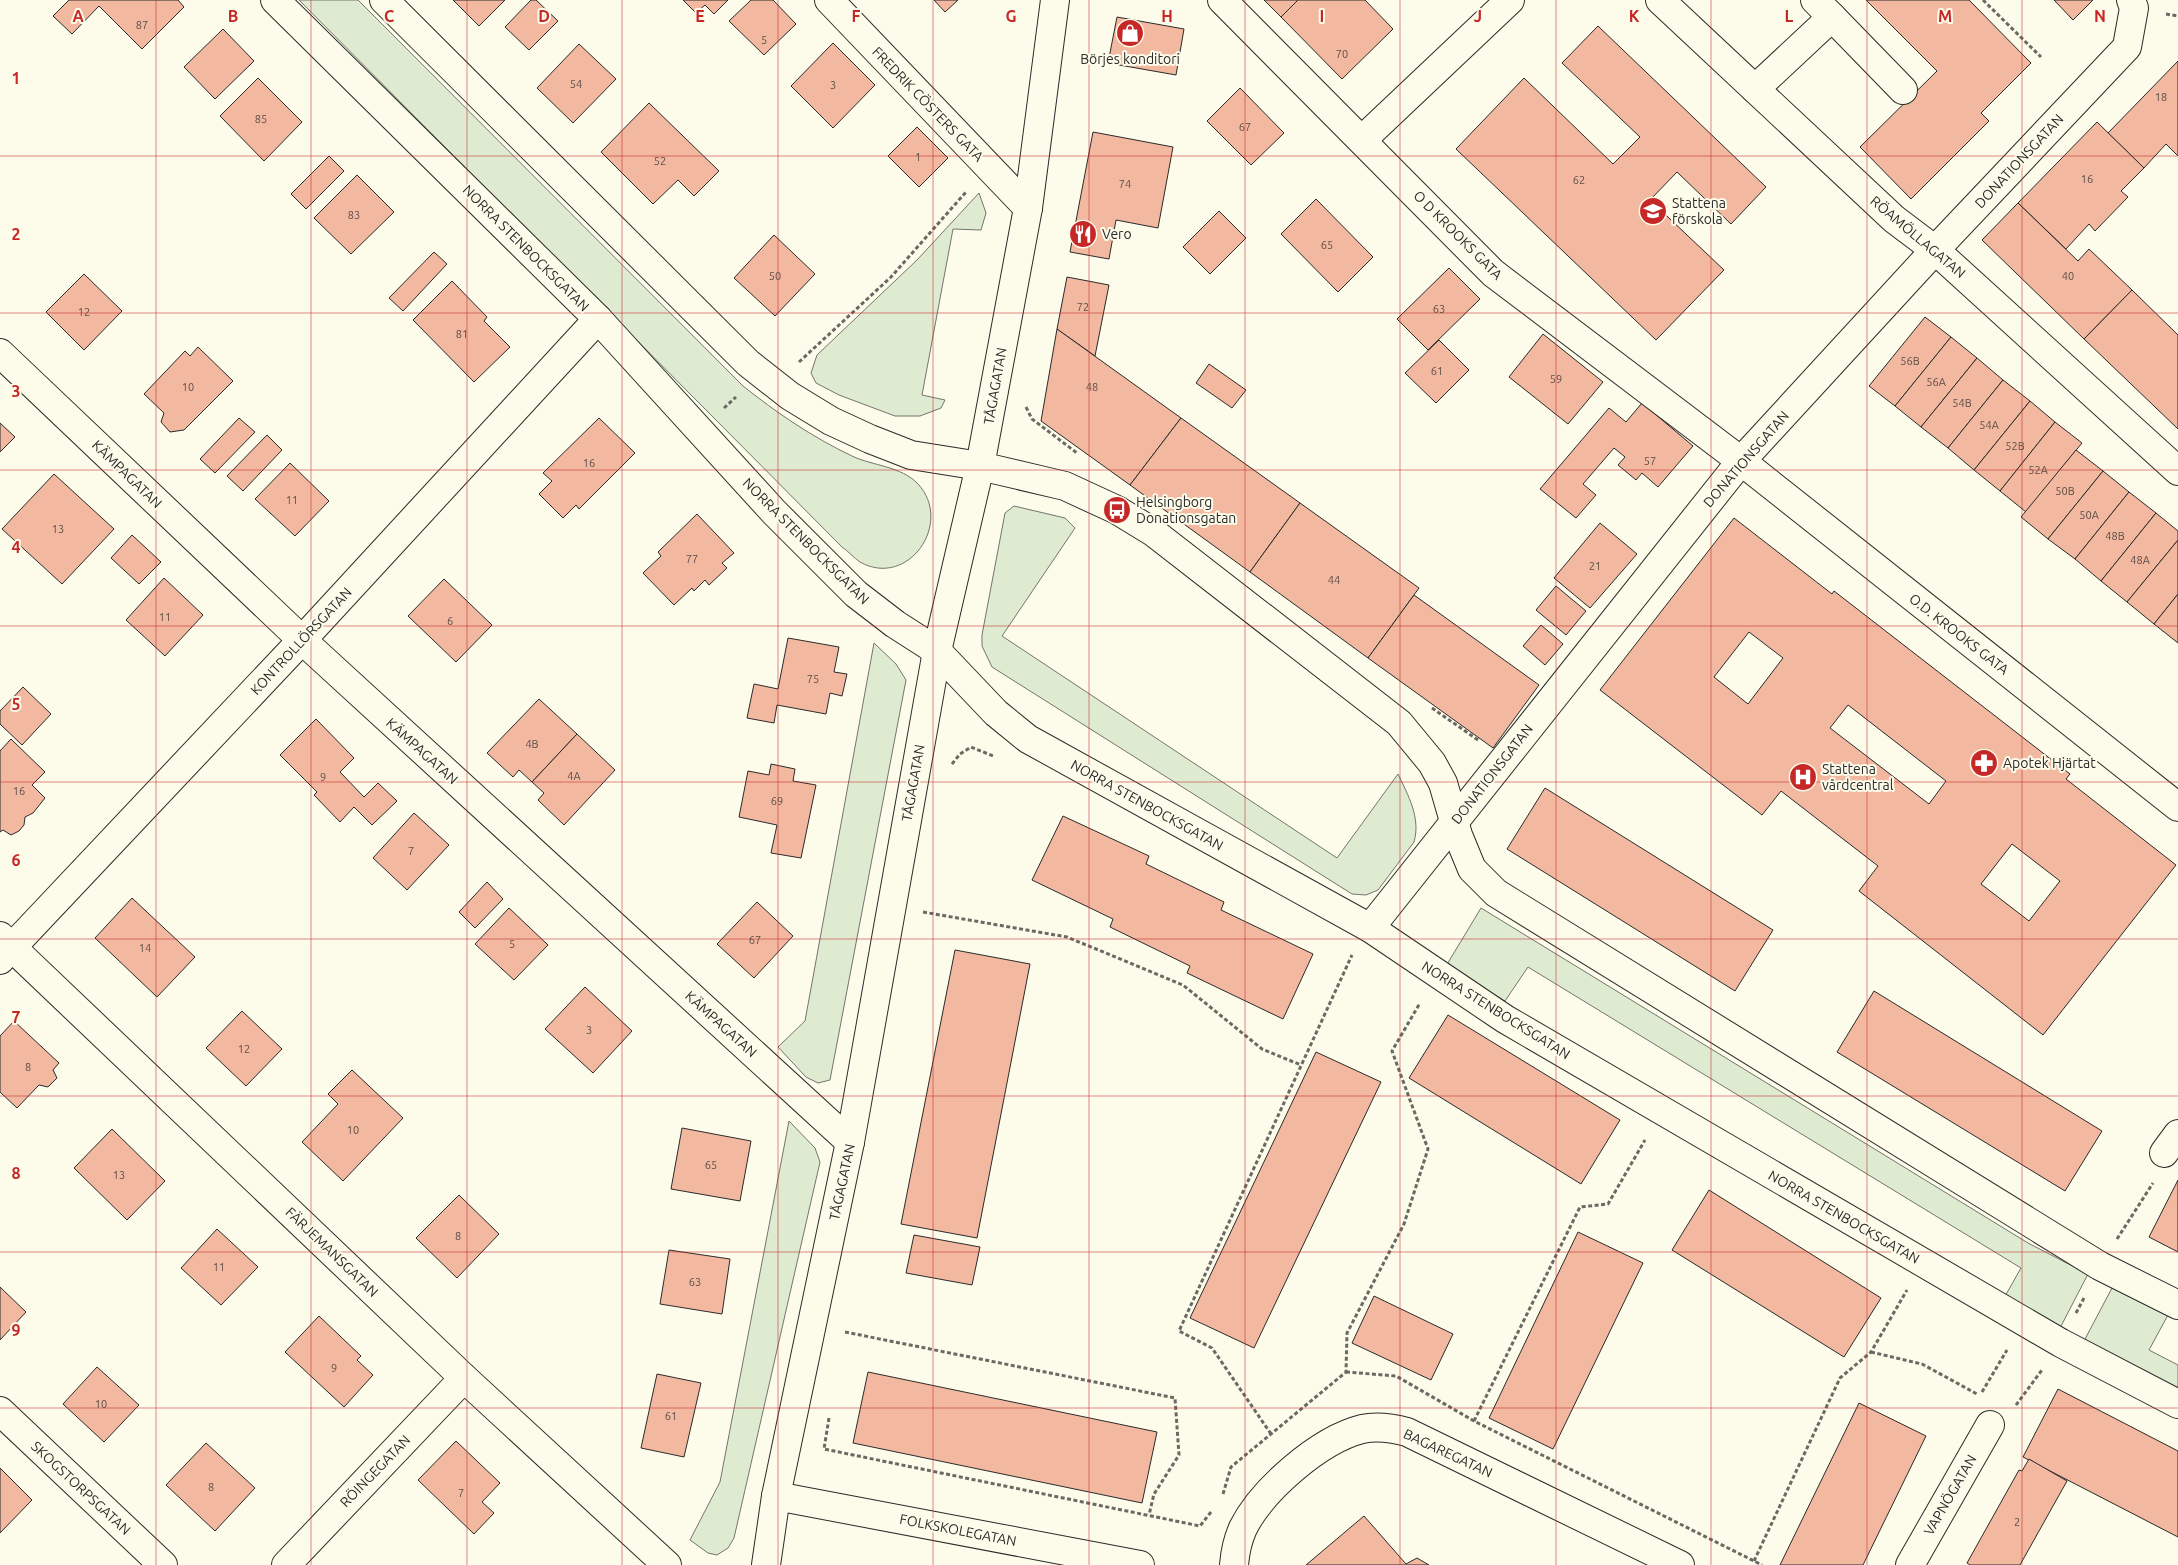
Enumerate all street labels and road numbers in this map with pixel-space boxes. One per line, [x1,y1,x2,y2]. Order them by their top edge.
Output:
street label: FREDRIK CÖSTERS GATA [869,43,988,165]
street label: DONATIONSGATAN [1971,111,2067,211]
street label: NORRA STENBOCKSGATAN [460,182,592,314]
street label: O D KROOKS GATA [1410,187,1506,283]
street label: RÖAMÖLLAGATAN [1867,192,1969,281]
street label: TÅGAGATAN [980,346,1010,426]
street label: DONATIONSGATAN [1700,408,1792,510]
street label: KÄMPAGATAN [89,437,165,511]
street label: NORRA STENBOCKSGATAN [740,475,872,607]
street label: KONTROLLÖRSGATAN [246,583,355,698]
street label: O.D. KROOKS GATA [1906,590,2012,678]
street label: KÄMPAGATAN [383,715,461,787]
street label: DONATIONSGATAN [1448,721,1536,827]
street label: TÅGAGATAN [898,743,928,823]
street label: NORRA STENBOCKSGATAN [1068,756,1226,854]
street label: NORRA STENBOCKSGATAN [1419,958,1573,1062]
street label: KÄMPAGATAN [682,988,760,1060]
street label: TÅGAGATAN [826,1142,858,1222]
street label: NORRA STENBOCKSGATAN [1766,1167,1922,1267]
street label: FÄRJEMANSGATAN [283,1204,381,1300]
street label: BAGAREGATAN [1401,1425,1495,1481]
street label: RÖINGEGATAN [336,1431,413,1510]
street label: SKOGSTORPSGATAN [28,1438,134,1538]
street label: VAPNÖGATAN [1920,1451,1979,1538]
street label: FOLKSKOLEGATAN [898,1511,1018,1549]

